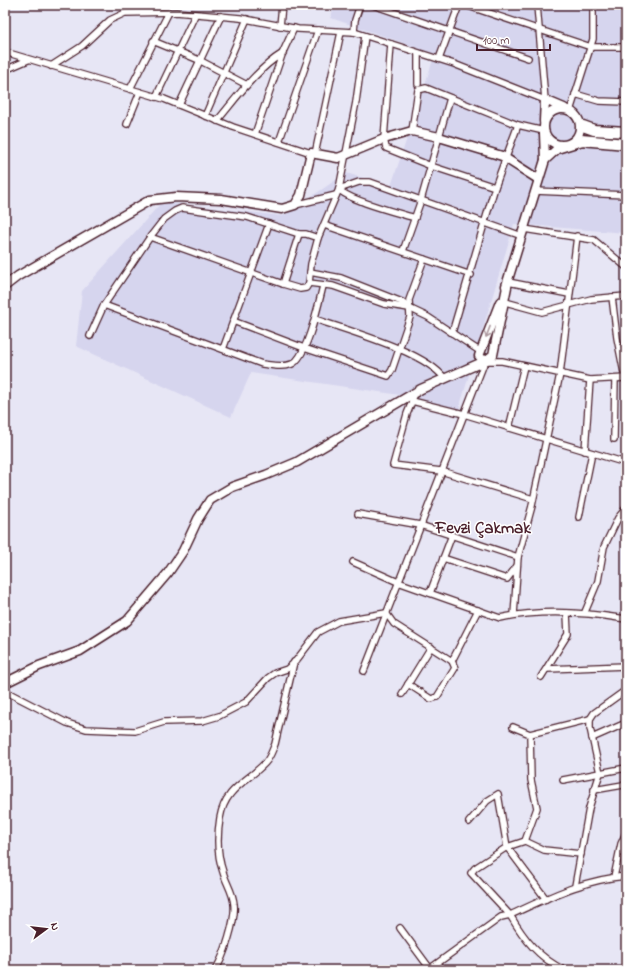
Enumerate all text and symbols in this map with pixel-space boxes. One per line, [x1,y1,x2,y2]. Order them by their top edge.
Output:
scale bar [477,26,550,52]
text: 100 m [483,32,510,50]
one-way arrow [484,325,492,337]
district label: Fevzi Çakmak [434,516,531,541]
north arrow [26,909,66,949]
text: N [46,921,63,932]

